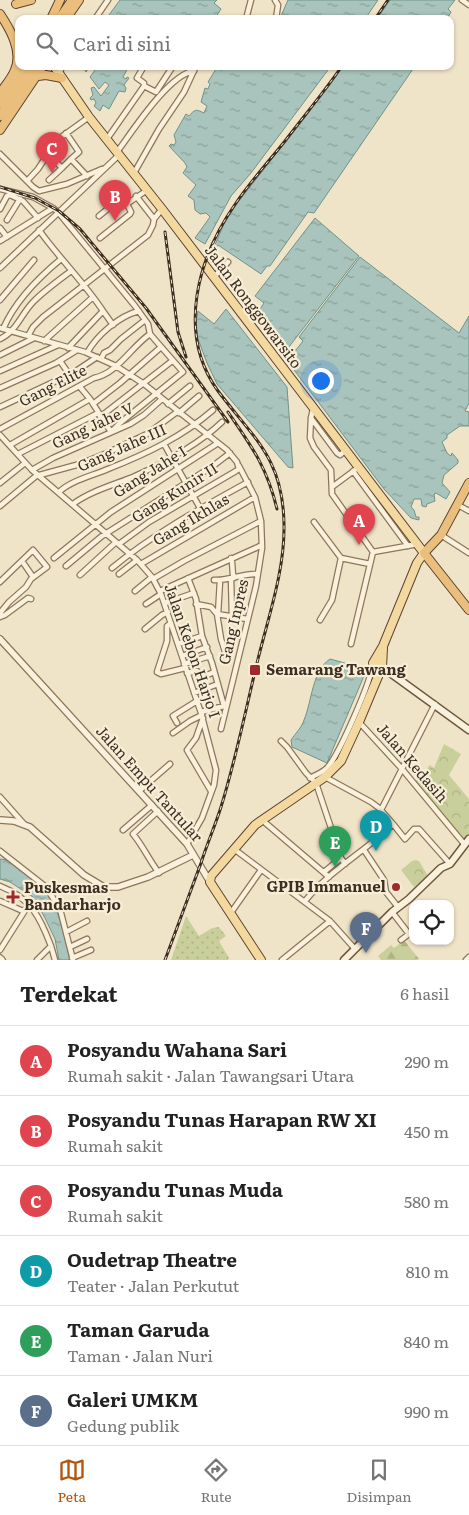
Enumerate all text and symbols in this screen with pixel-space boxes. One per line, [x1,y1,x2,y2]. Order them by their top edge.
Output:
search box [15,15,454,70]
icon: search [33,29,61,57]
text: Cari di sini [73,29,171,57]
pin: C [36,132,68,173]
pin: B [99,180,131,221]
street label: Jalan Ronggowarsito [200,239,309,373]
street label: Gang Elite [14,358,90,412]
your location [308,368,334,394]
street label: Gang Jahe V [48,396,137,454]
street label: Gang Jahe III [75,420,169,476]
street label: Gang Jahe I [110,442,190,502]
street label: Gang Kunir II [127,456,222,527]
street label: Gang Ikhlas [148,487,233,551]
pin: A [343,504,375,545]
street label: Gang Inpres [212,577,254,667]
street label: Jalan Kebon Harjo I [160,580,227,721]
place label: Semarang Tawang [266,657,407,680]
marker: Semarang Tawang [248,663,262,677]
street label: Jalan Kedasih [372,717,454,807]
street label: Jalan Empu Tantular [91,719,209,847]
pin: D [360,810,392,851]
pin: E [319,826,351,867]
place label: GPIB Immanuel [267,874,387,897]
place label: Puskesmas Bandarharjo [24,875,121,915]
marker: GPIB Immanuel [390,881,402,893]
marker: Puskesmas Bandarharjo [6,890,20,904]
map controls [409,900,454,945]
button: locate [409,900,454,945]
pin: F [350,912,382,953]
text: Terdekat [20,977,118,1008]
text: 6 hasil [400,981,449,1005]
text: Posyandu Wahana Sari [67,1035,287,1063]
text: A [30,1049,42,1073]
text: 290 m [405,1049,449,1073]
text: Rumah sakit · Jalan Tawangsari Utara [67,1063,354,1087]
text: Posyandu Tunas Harapan RW XI [67,1105,377,1133]
text: B [30,1119,42,1143]
text: 450 m [404,1119,449,1143]
text: Rumah sakit [67,1133,163,1157]
text: Posyandu Tunas Muda [67,1175,283,1203]
text: C [30,1189,42,1213]
text: 580 m [404,1189,449,1213]
text: Rumah sakit [67,1203,163,1227]
text: Oudetrap Theatre [67,1245,237,1273]
text: D [30,1259,42,1283]
text: 810 m [406,1259,449,1283]
text: Teater · Jalan Perkutut [67,1273,239,1297]
text: Taman Garuda [67,1315,210,1343]
text: E [31,1329,41,1353]
text: 840 m [403,1329,449,1353]
text: Taman · Jalan Nuri [67,1343,213,1367]
text: Galeri UMKM [67,1385,198,1413]
text: F [31,1399,41,1423]
text: 990 m [404,1399,449,1423]
text: Gedung publik [67,1413,179,1437]
tab: Peta [57,1456,86,1506]
tab: Rute [201,1456,232,1506]
tab: Disimpan [346,1456,412,1506]

